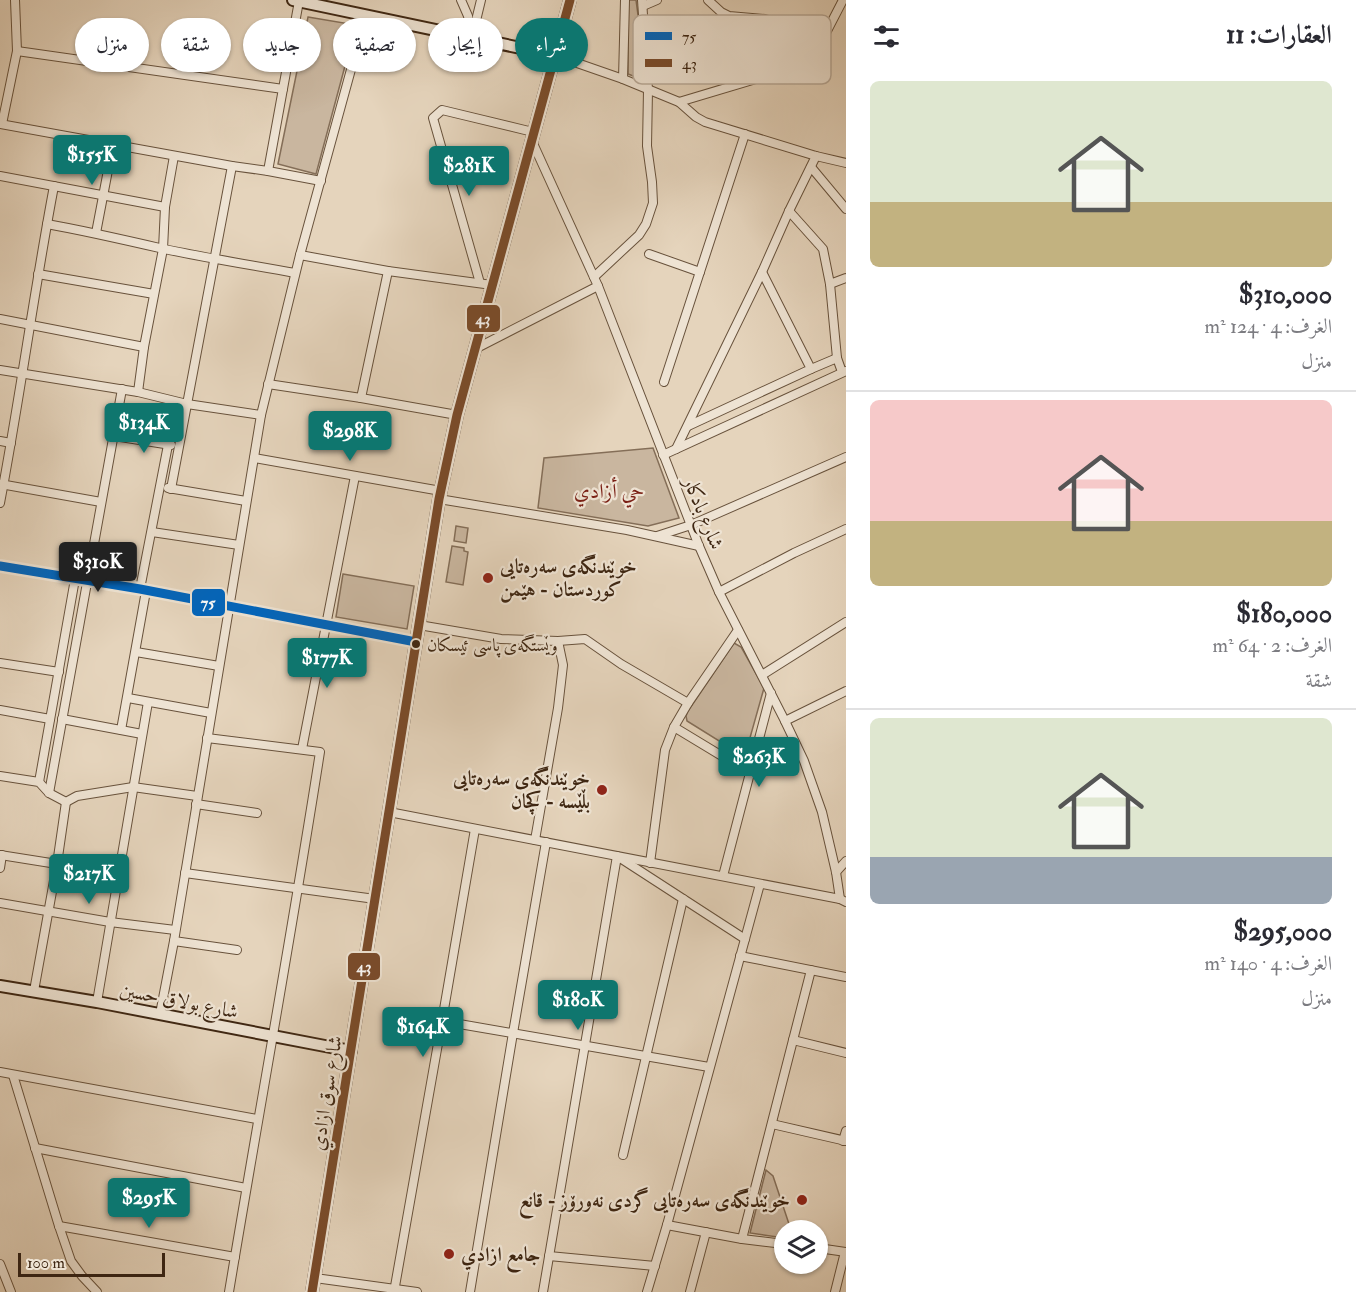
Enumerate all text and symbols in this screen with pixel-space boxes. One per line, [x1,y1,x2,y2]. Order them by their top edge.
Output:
legend [633,15,831,84]
chip: منزل [75,18,149,72]
chip: شقة [161,18,231,72]
chip: جديد [243,18,321,72]
chip: تصفية [333,18,416,72]
chip: إيجار [428,18,503,72]
chip: شراء [515,18,588,72]
text: العقارات: 11 [1226,19,1332,51]
icon: filters [870,20,903,53]
text: 75 [682,27,696,47]
text: 43 [682,54,697,74]
icon: home [1047,120,1155,228]
pin: $155K [50,135,134,186]
text: $155K [67,142,117,167]
pin: $281K [427,146,511,197]
text: $281K [443,153,495,178]
text: $310,000 [1239,279,1332,311]
line badge: 43 [466,304,501,333]
text: 43 [475,309,490,329]
text: الغرف: 4 · 124 m² [1205,314,1332,339]
text: منزل [1301,349,1332,374]
pin: $134K [102,403,186,454]
text: $134K [119,410,169,435]
pin: $298K [308,411,392,462]
text: $298K [322,418,378,443]
icon: home [1047,439,1155,547]
street label: شارع بادكار [672,471,729,555]
district label: حي أزادي [574,476,644,508]
pin: $310K [56,542,140,593]
text: $310K [73,549,123,574]
place label: خوێندنگەی سەرەتایی کوردستان - هێمن [499,554,637,603]
marker: خوێندنگەی سەرەتایی کوردستان - هێمن [481,571,495,585]
line badge: 75 [191,588,226,617]
text: 75 [201,593,216,613]
text: $180,000 [1236,598,1332,630]
text: الغرف: 2 · 64 m² [1212,633,1332,658]
place label: وێستگەی پاسی ئیسکان [427,634,558,658]
pin: $177K [285,638,369,689]
marker: وێستگەی پاسی ئیسکان [410,638,422,650]
text: $177K [302,645,352,670]
text: شقة [1306,668,1332,693]
pin: $263K [717,737,801,788]
text: $263K [732,744,786,769]
icon: home [1047,757,1155,865]
place label: خوێندنگەی سەرەتایی بڵێسە - کچان [452,766,590,815]
marker: خوێندنگەی سەرەتایی بڵێسە - کچان [595,783,609,797]
pin: $217K [47,854,131,905]
text: $217K [63,861,115,886]
text: $295,000 [1234,916,1332,948]
text: الغرف: 4 · 140 m² [1204,951,1332,976]
line badge: 43 [347,952,381,981]
text: 43 [356,957,371,977]
street label: شارع بولاق حسين [117,977,240,1029]
pin: $180K [536,980,620,1031]
text: منزل [1301,986,1332,1011]
text: $180K [552,987,604,1012]
pin: $164K [381,1007,465,1058]
text: $164K [396,1014,450,1039]
street label: شارع سوق ازادي [305,1034,353,1153]
pin: $295K [107,1178,191,1229]
text: $295K [122,1185,176,1210]
place label: خوێندنگەی سەرەتایی گردی نەورۆز - قانع [519,1187,790,1219]
marker: خوێندنگەی سەرەتایی گردی نەورۆز - قانع [795,1193,809,1207]
map controls [774,1220,828,1274]
button: layers [774,1220,828,1274]
place label: جامع ازادي [461,1242,541,1273]
marker: جامع ازادي [442,1247,456,1261]
scale bar [18,1250,165,1278]
text: 100 m [27,1253,65,1273]

